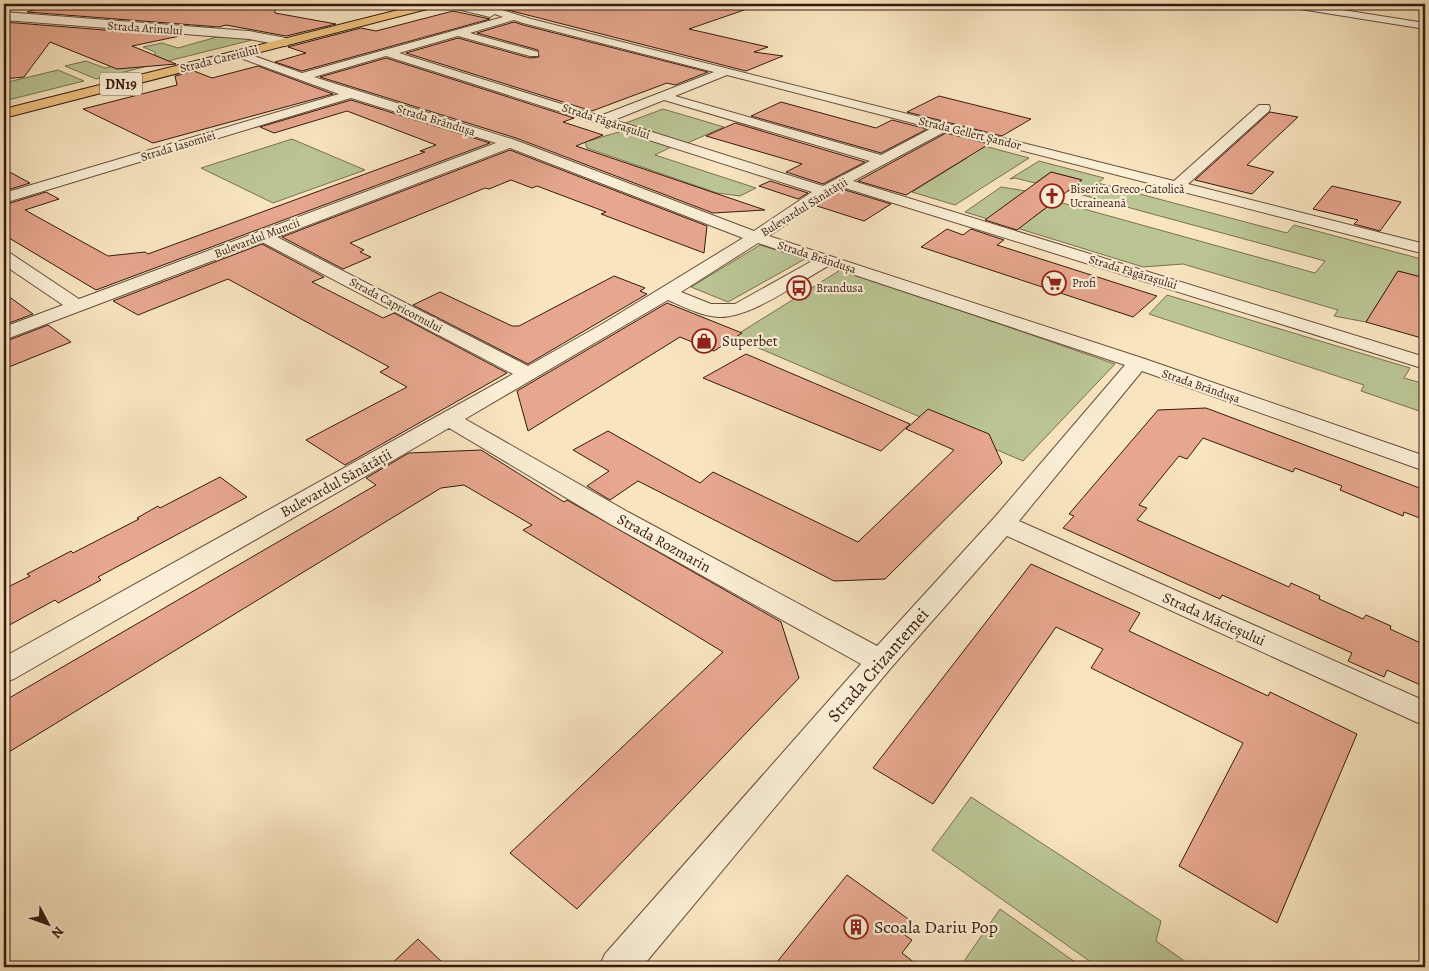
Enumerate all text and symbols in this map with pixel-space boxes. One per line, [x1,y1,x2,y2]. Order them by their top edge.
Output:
street label: Strada Arinului [107,17,183,39]
street label: Strada Careiului [178,42,260,76]
road number: DN19 [100,72,142,96]
street label: Strada Făgărașului [560,99,652,143]
street label: Strada Brândușa [395,100,478,140]
street label: Strada Gellert Șandor [917,112,1023,154]
street label: Strada Iasomiei [139,127,217,165]
street label: Bulevardul Sănătății [758,174,850,240]
place label: Biserica Greco-Catolică Ucraineană [1070,181,1185,211]
church icon: Biserica Greco-Catolică Ucraineană [1039,183,1065,209]
street label: Bulevardul Muncii [212,214,302,262]
street label: Strada Brândușa [776,237,859,277]
street label: Strada Făgărașului [1087,251,1179,293]
supermarket icon: Profi [1041,270,1067,296]
street label: Strada Capricornului [347,274,445,336]
bus stop icon: Brandusa [786,275,812,301]
place label: Profi [1072,275,1096,291]
place label: Brandusa [816,280,863,296]
shop icon: Superbet [691,328,717,354]
place label: Superbet [722,331,778,351]
street label: Strada Brândușa [1160,365,1243,407]
street label: Bulevardul Sănătății [277,444,395,522]
street label: Strada Rozmarin [614,509,714,577]
street label: Strada Măcieșului [1159,587,1269,651]
street label: Strada Crizantemei [822,603,934,727]
north arrow [22,898,72,948]
building icon: Scoala Dariu Pop [843,914,869,940]
place label: Scoala Dariu Pop [874,915,998,939]
text: N [47,922,68,942]

